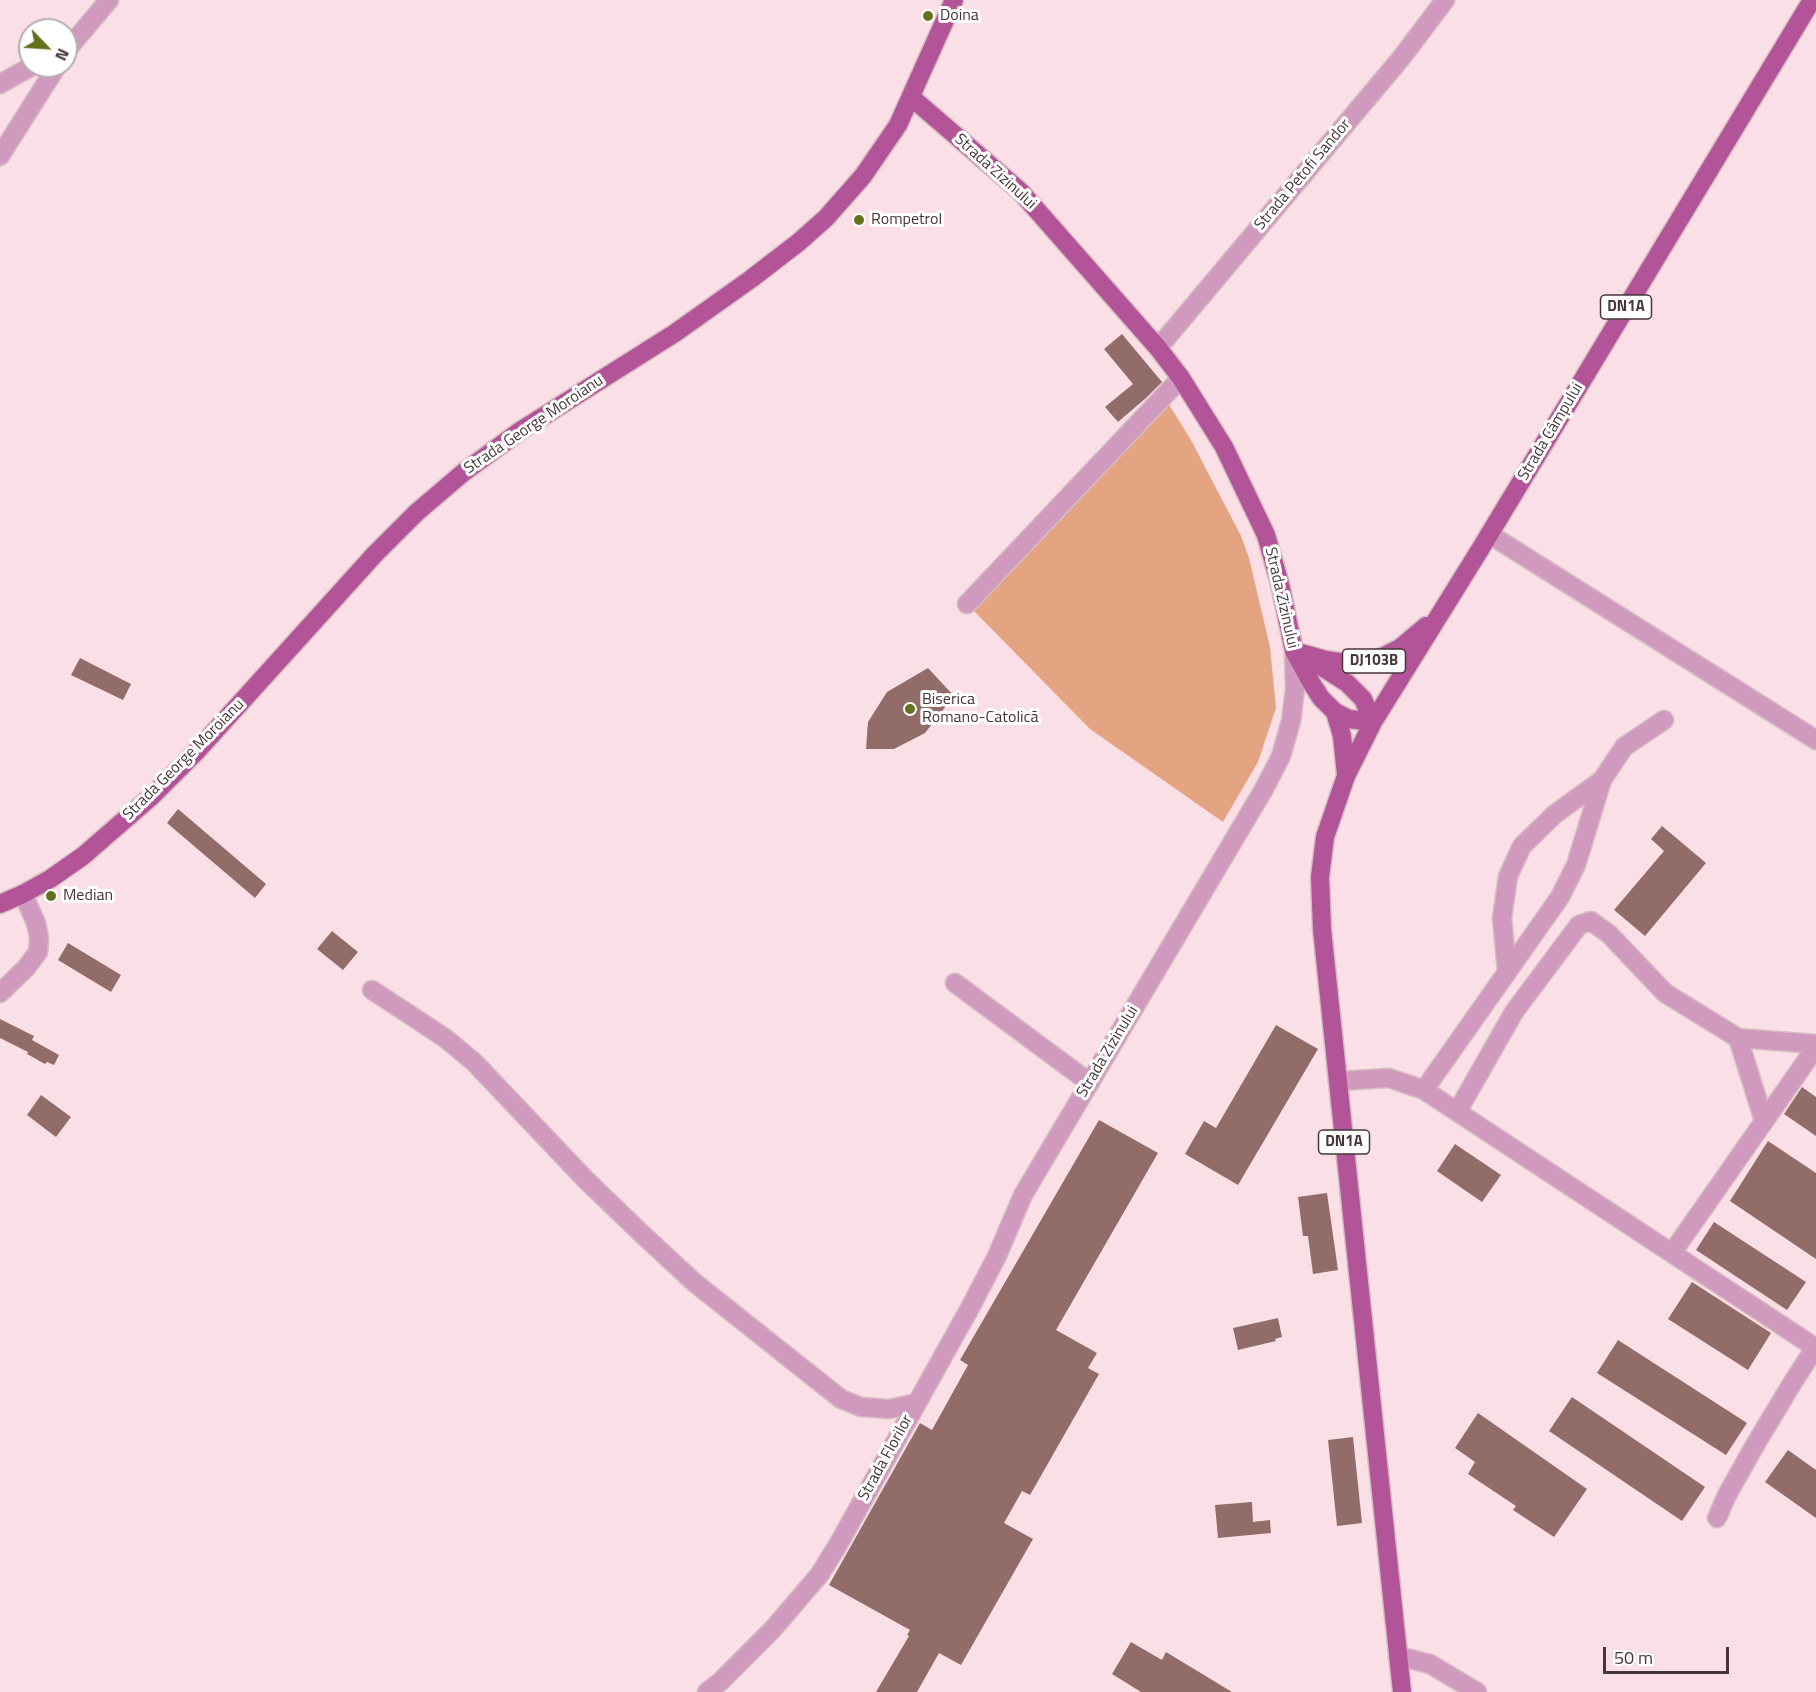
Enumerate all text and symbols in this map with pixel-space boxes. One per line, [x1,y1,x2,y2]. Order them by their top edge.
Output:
place label: Doina [940,6,979,26]
marker: Doina [921,9,935,23]
north arrow [18,18,78,78]
text: N [49,45,76,65]
street label: Strada Petofi Sandor [1251,115,1355,235]
street label: Strada Zizinului [950,130,1040,214]
place label: Rompetrol [871,210,942,230]
marker: Rompetrol [852,213,866,227]
road number: DN1A [1600,295,1652,319]
street label: Strada George Moroianu [461,371,607,479]
street label: Strada Câmpului [1514,380,1588,484]
street label: Strada Zizinului [1260,545,1302,651]
road number: DJ103B [1342,649,1406,673]
place label: Biserica Romano-Catolică [922,690,1039,728]
street label: Strada George Moroianu [119,695,249,825]
marker: Biserica Romano-Catolică [903,702,917,716]
place label: Median [63,886,113,906]
marker: Median [44,889,58,903]
street label: Strada Zizinului [1073,1003,1143,1101]
road number: DN1A [1318,1130,1370,1154]
street label: Strada Florilor [855,1412,917,1504]
scale bar [1606,1635,1732,1673]
text: 50 m [1614,1644,1653,1671]

